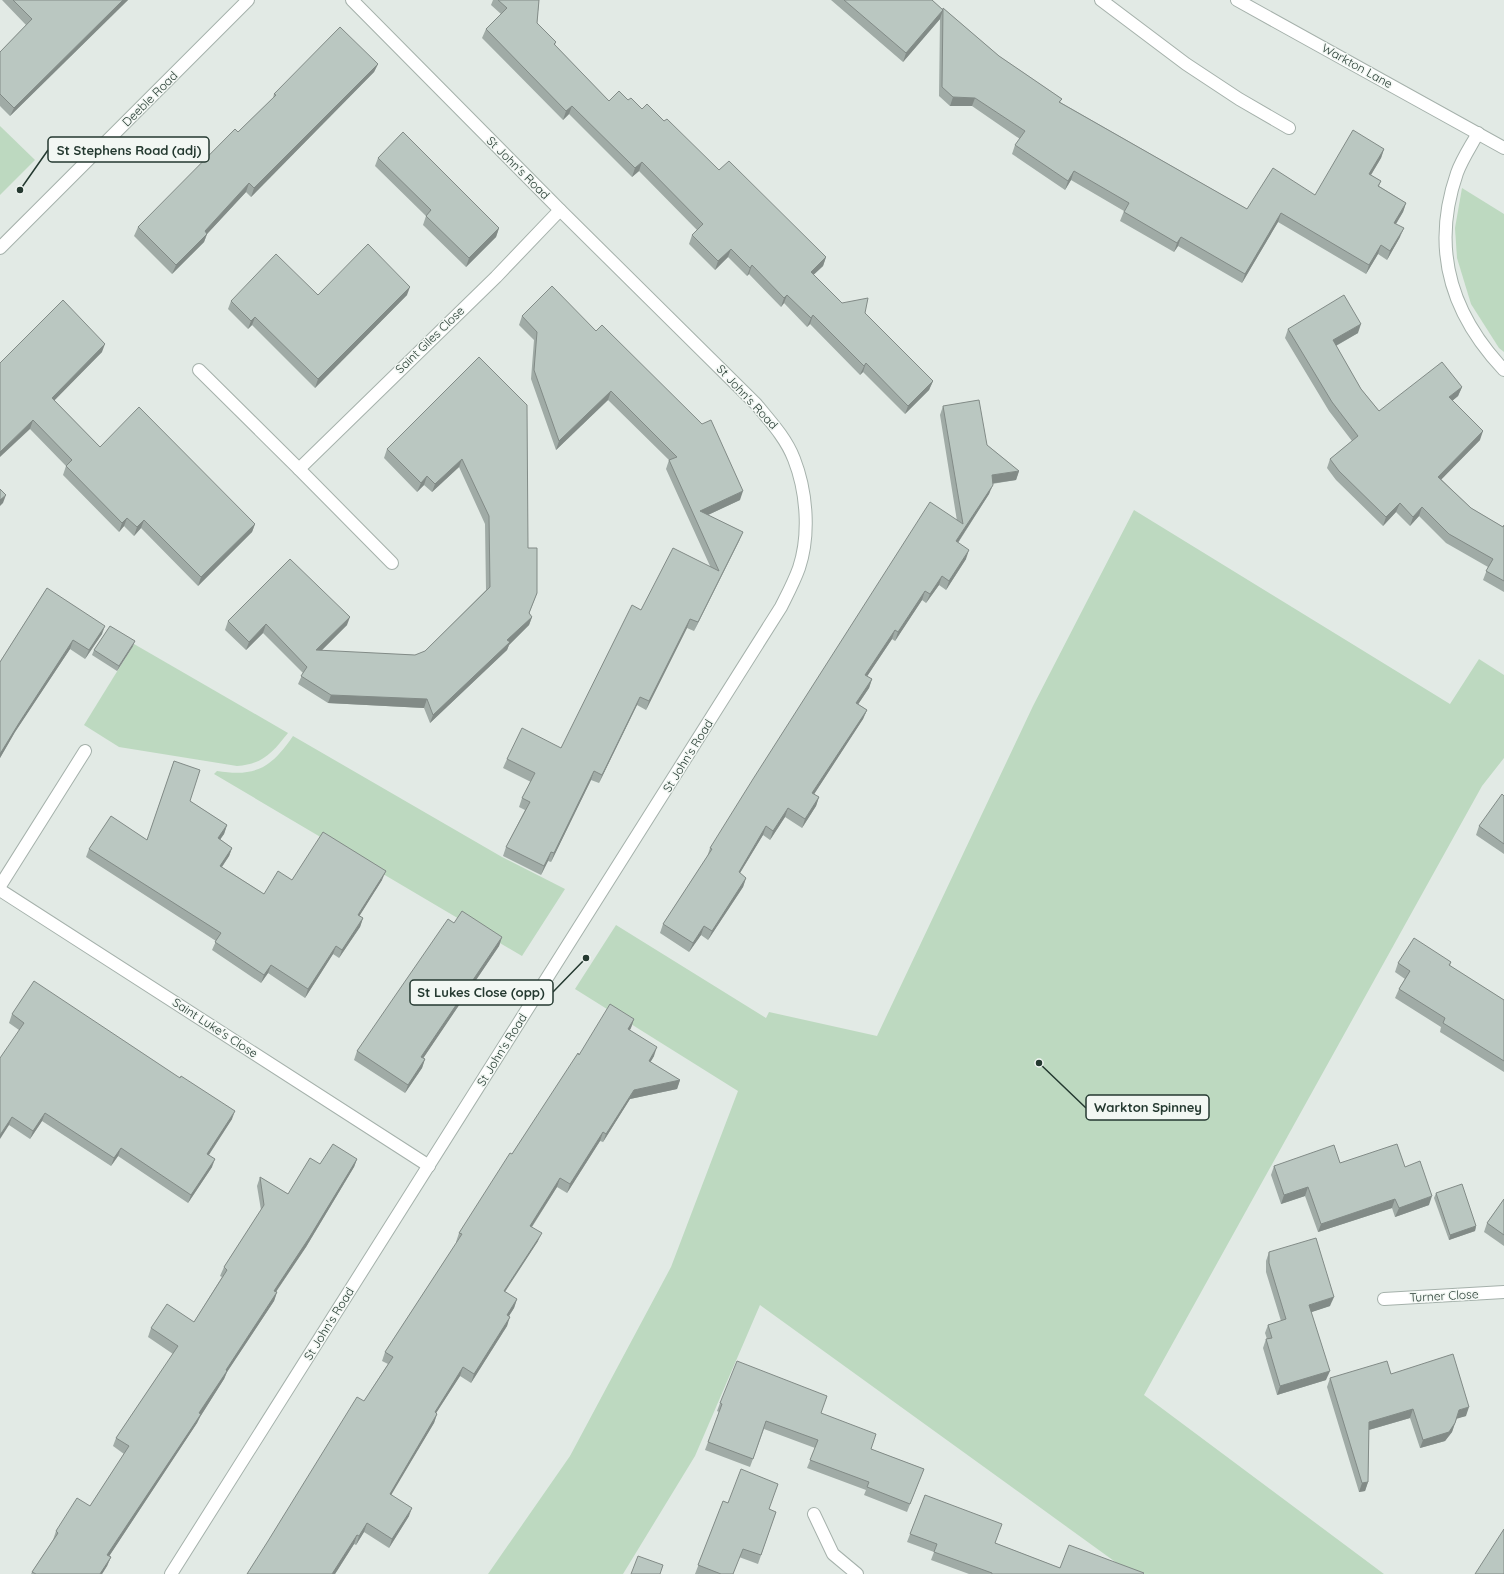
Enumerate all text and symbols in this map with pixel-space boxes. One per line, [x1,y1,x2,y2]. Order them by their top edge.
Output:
street label: Warkton Lane [1319,40,1395,91]
street label: Deeble Road [119,68,180,129]
street label: St John's Road [484,133,553,202]
callout: St Stephens Road (adj) [48,137,209,162]
text: St Stephens Road (adj) [57,142,202,158]
street label: Saint Giles Close [392,303,467,376]
street label: St John's Road [714,361,781,432]
street label: St John's Road [659,717,716,795]
callout: St Lukes Close (opp) [410,980,553,1005]
text: St Lukes Close (opp) [417,984,545,1000]
street label: Saint Luke's Close [170,995,261,1061]
street label: St John's Road [473,1011,530,1089]
callout: Warkton Spinney [1086,1095,1209,1120]
text: Warkton Spinney [1094,1099,1202,1115]
street label: St John's Road [300,1285,357,1363]
street label: Turner Close [1409,1286,1479,1305]

